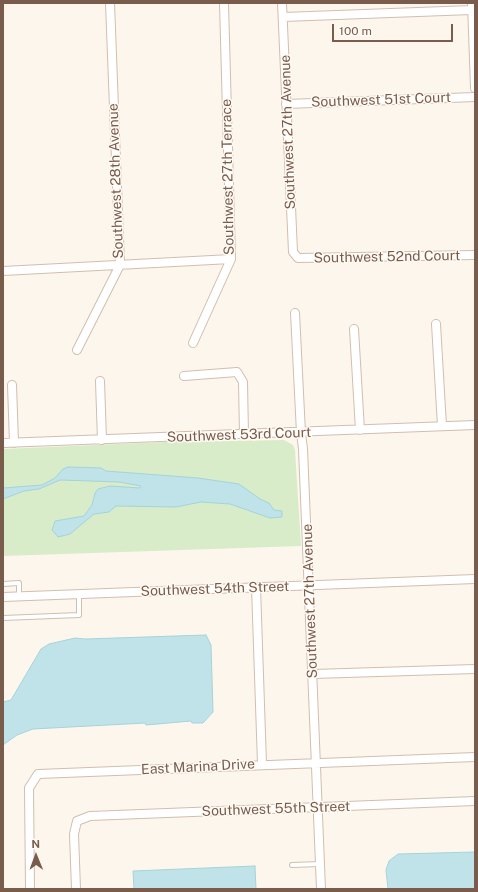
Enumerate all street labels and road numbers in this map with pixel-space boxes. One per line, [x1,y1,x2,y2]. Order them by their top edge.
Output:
street label: Southwest 27th Avenue [277,54,299,210]
street label: Southwest 51st Court [311,89,451,111]
street label: Southwest 27th Terrace [218,99,238,255]
street label: Southwest 28th Avenue [105,103,127,259]
street label: Southwest 52nd Court [314,247,460,267]
street label: Southwest 53rd Court [167,424,311,446]
street label: Southwest 27th Avenue [299,523,321,679]
street label: Southwest 54th Street [140,578,290,600]
street label: East Marina Drive [141,756,255,778]
street label: Southwest 55th Street [201,798,351,820]

